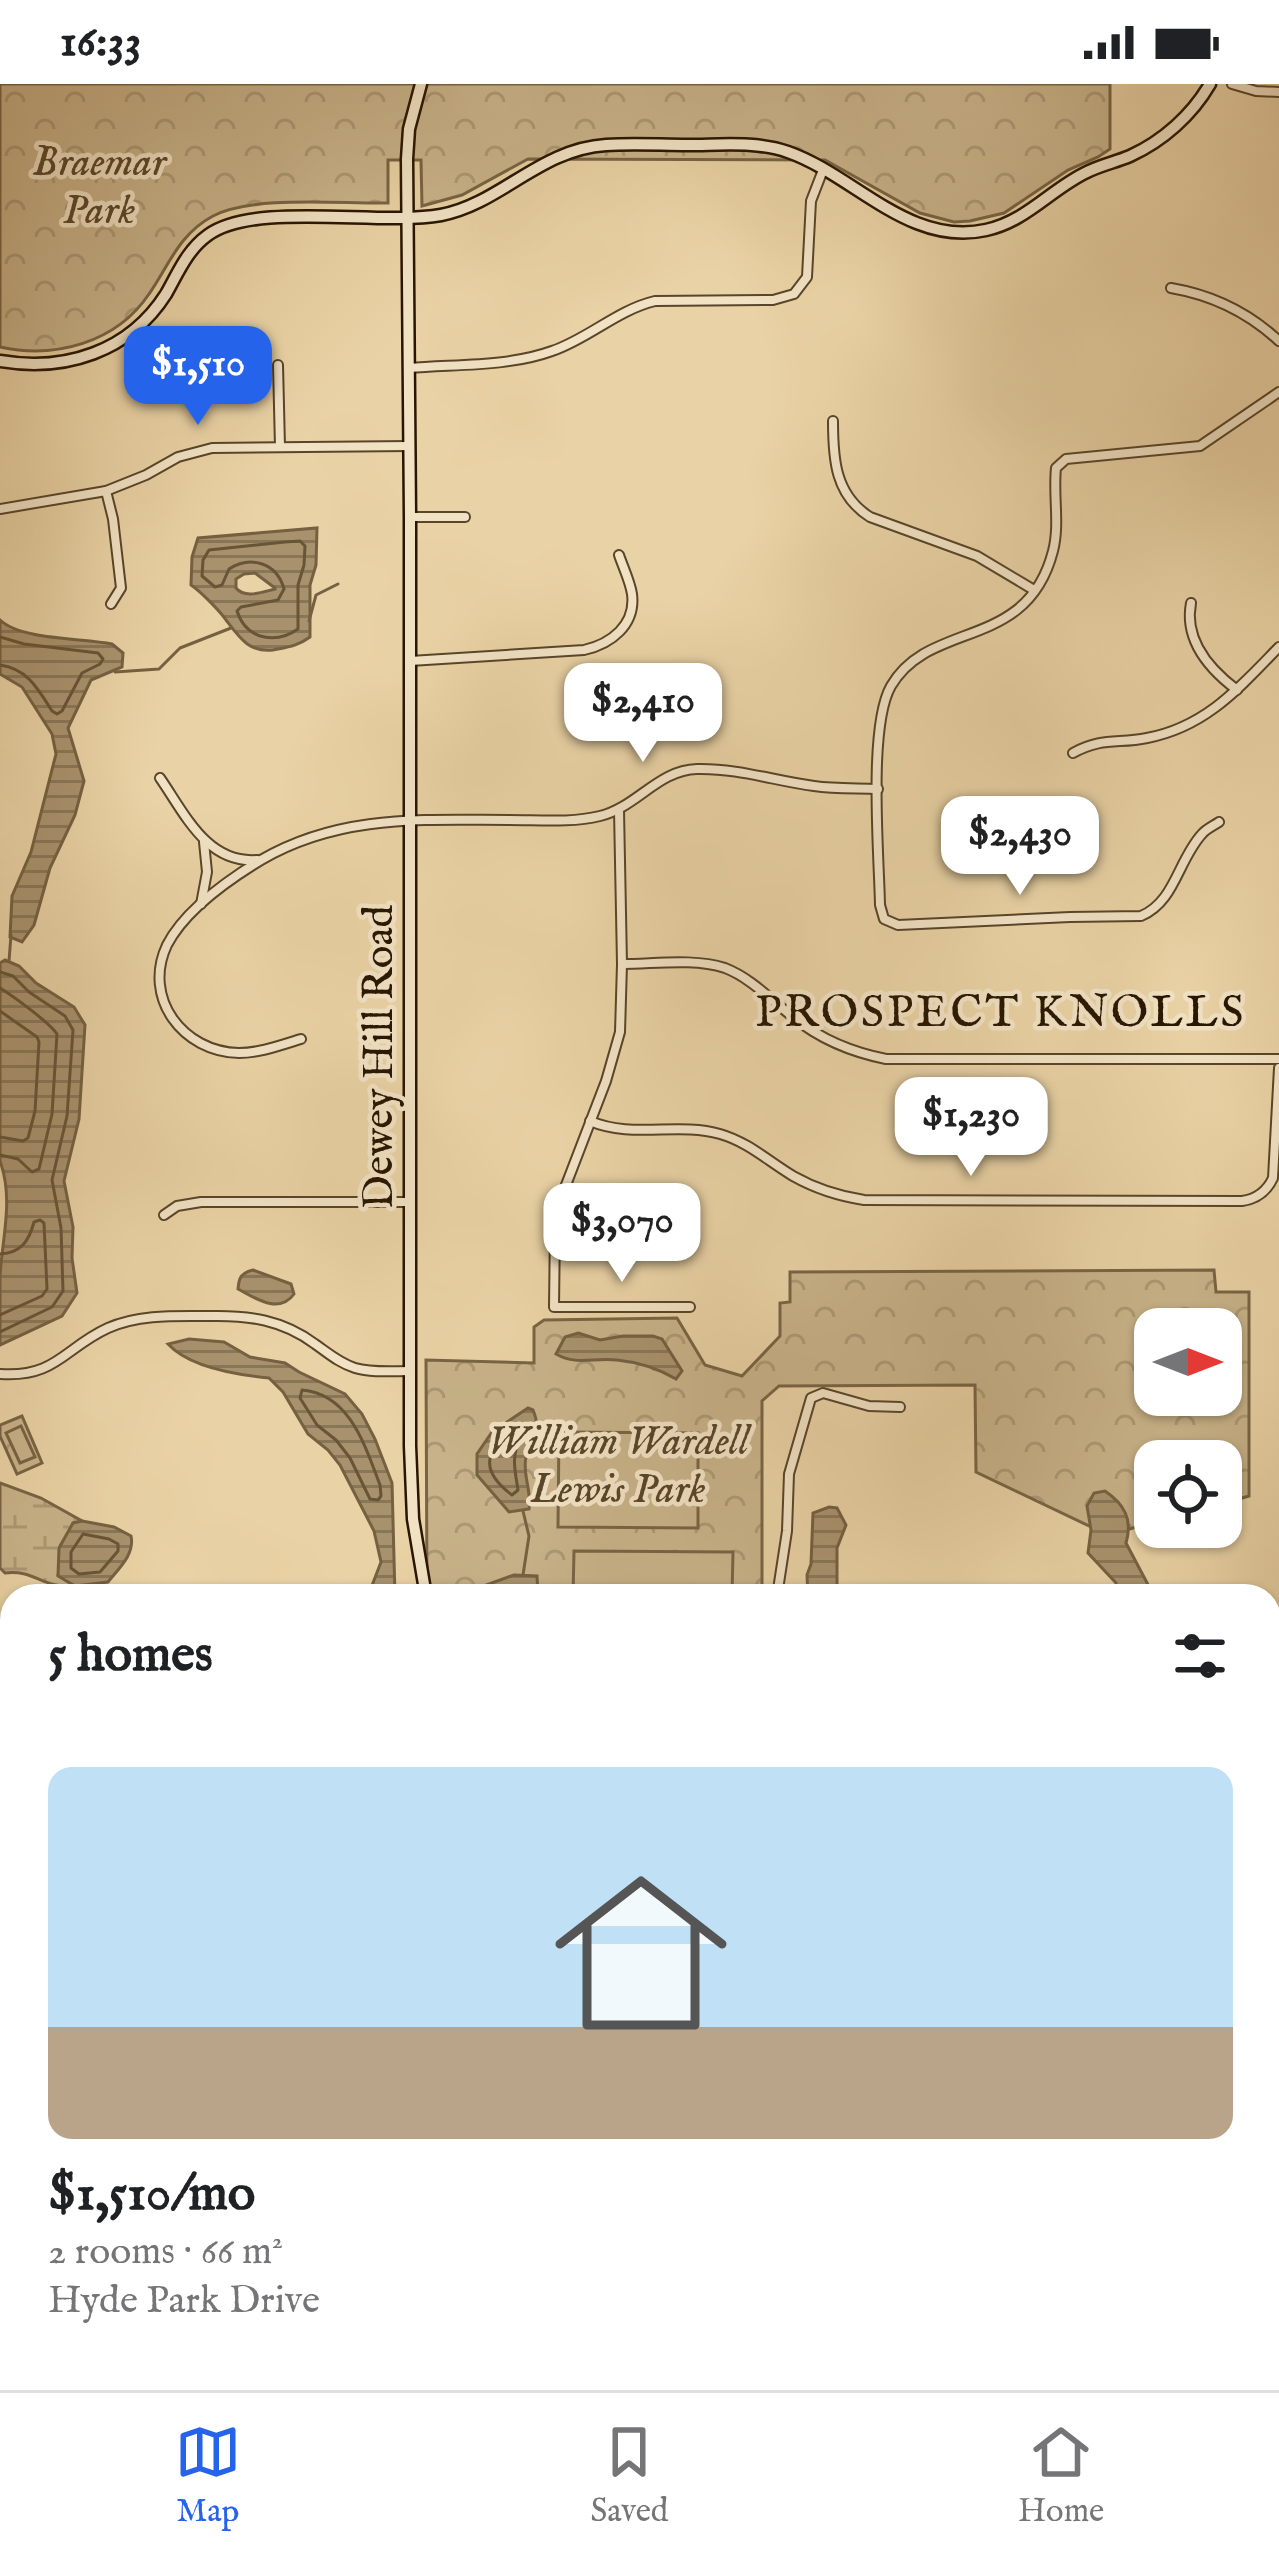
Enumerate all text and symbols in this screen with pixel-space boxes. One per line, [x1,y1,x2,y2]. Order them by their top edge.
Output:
text: 16:33 [60,14,141,71]
park label: Braemar Park [32,137,168,238]
pin: $1,510 [100,326,296,428]
text: $1,510 [151,340,245,389]
pin: $2,410 [545,663,741,765]
text: $2,410 [591,677,695,726]
pin: $2,430 [922,796,1118,898]
text: $2,430 [968,810,1072,859]
street label: Dewey Hill Road [354,904,407,1209]
district label: PROSPECT KNOLLS [755,985,1247,1042]
pin: $1,230 [873,1077,1069,1179]
text: $1,230 [922,1091,1020,1140]
pin: $3,070 [524,1183,720,1285]
text: $3,070 [570,1197,674,1246]
north arrow [1134,1308,1242,1416]
map controls [1134,1308,1242,1548]
park label: William Wardell Lewis Park [487,1416,752,1517]
button: locate [1134,1440,1242,1548]
icon: filters [1167,1623,1233,1689]
text: 5 homes [48,1624,213,1689]
icon: home [533,1845,749,2061]
text: $1,510/mo [48,2163,255,2228]
text: 2 rooms · 66 m² [48,2228,283,2277]
text: Hyde Park Drive [48,2277,320,2326]
tab: Map [175,2419,241,2533]
tab: Saved [590,2419,668,2533]
tab: Home [1018,2419,1104,2533]

